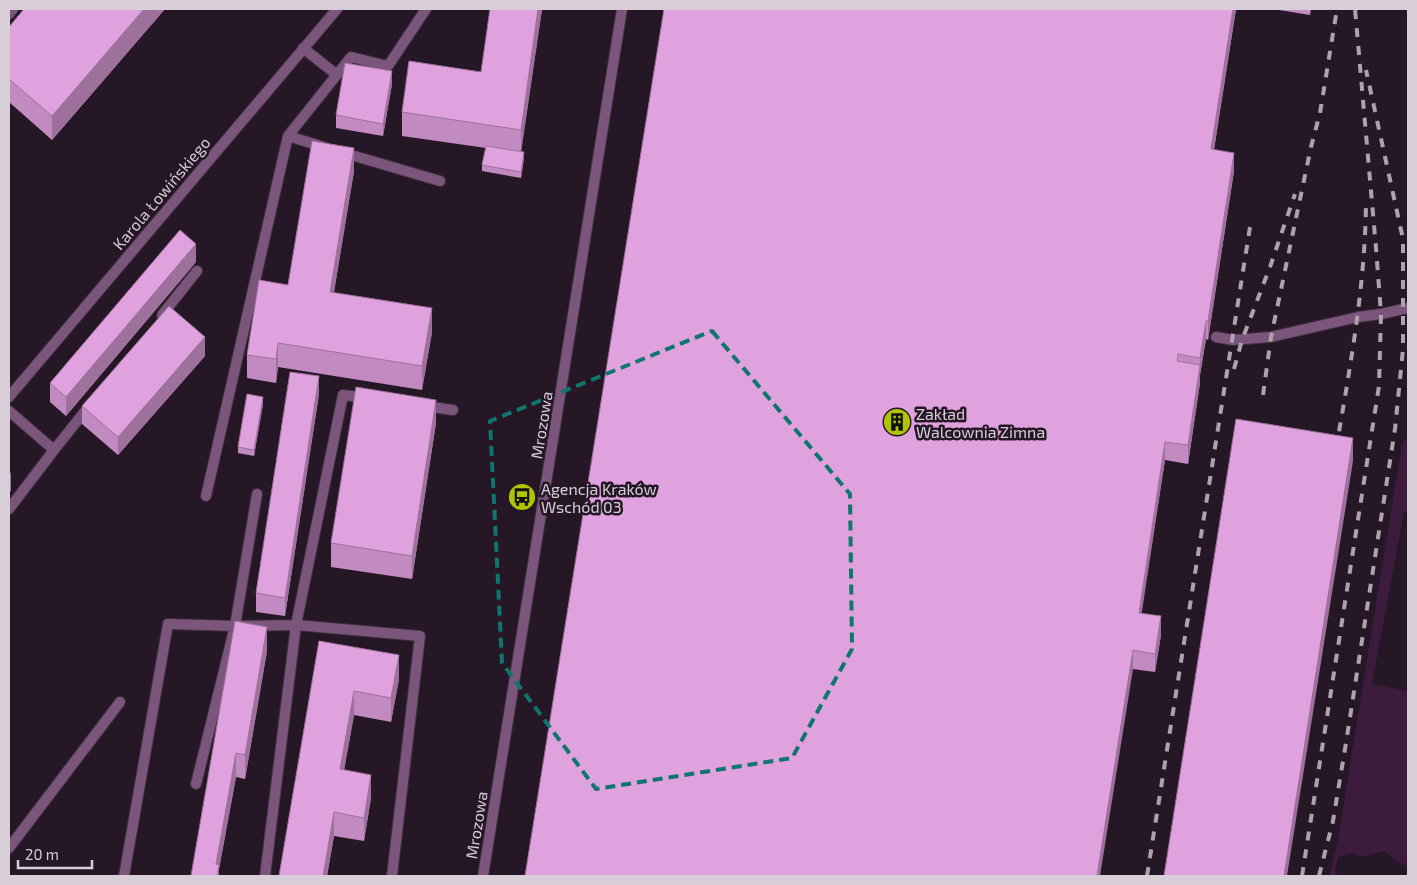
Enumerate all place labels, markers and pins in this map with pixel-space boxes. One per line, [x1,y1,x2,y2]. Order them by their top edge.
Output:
place label: Zakład Walcownia Zimna [916,404,1045,441]
building icon: Zakład Walcownia Zimna [882,407,912,437]
place label: Agencja Kraków Wschód 03 [541,479,657,516]
bus stop icon: Agencja Kraków Wschód 03 [507,482,537,512]

